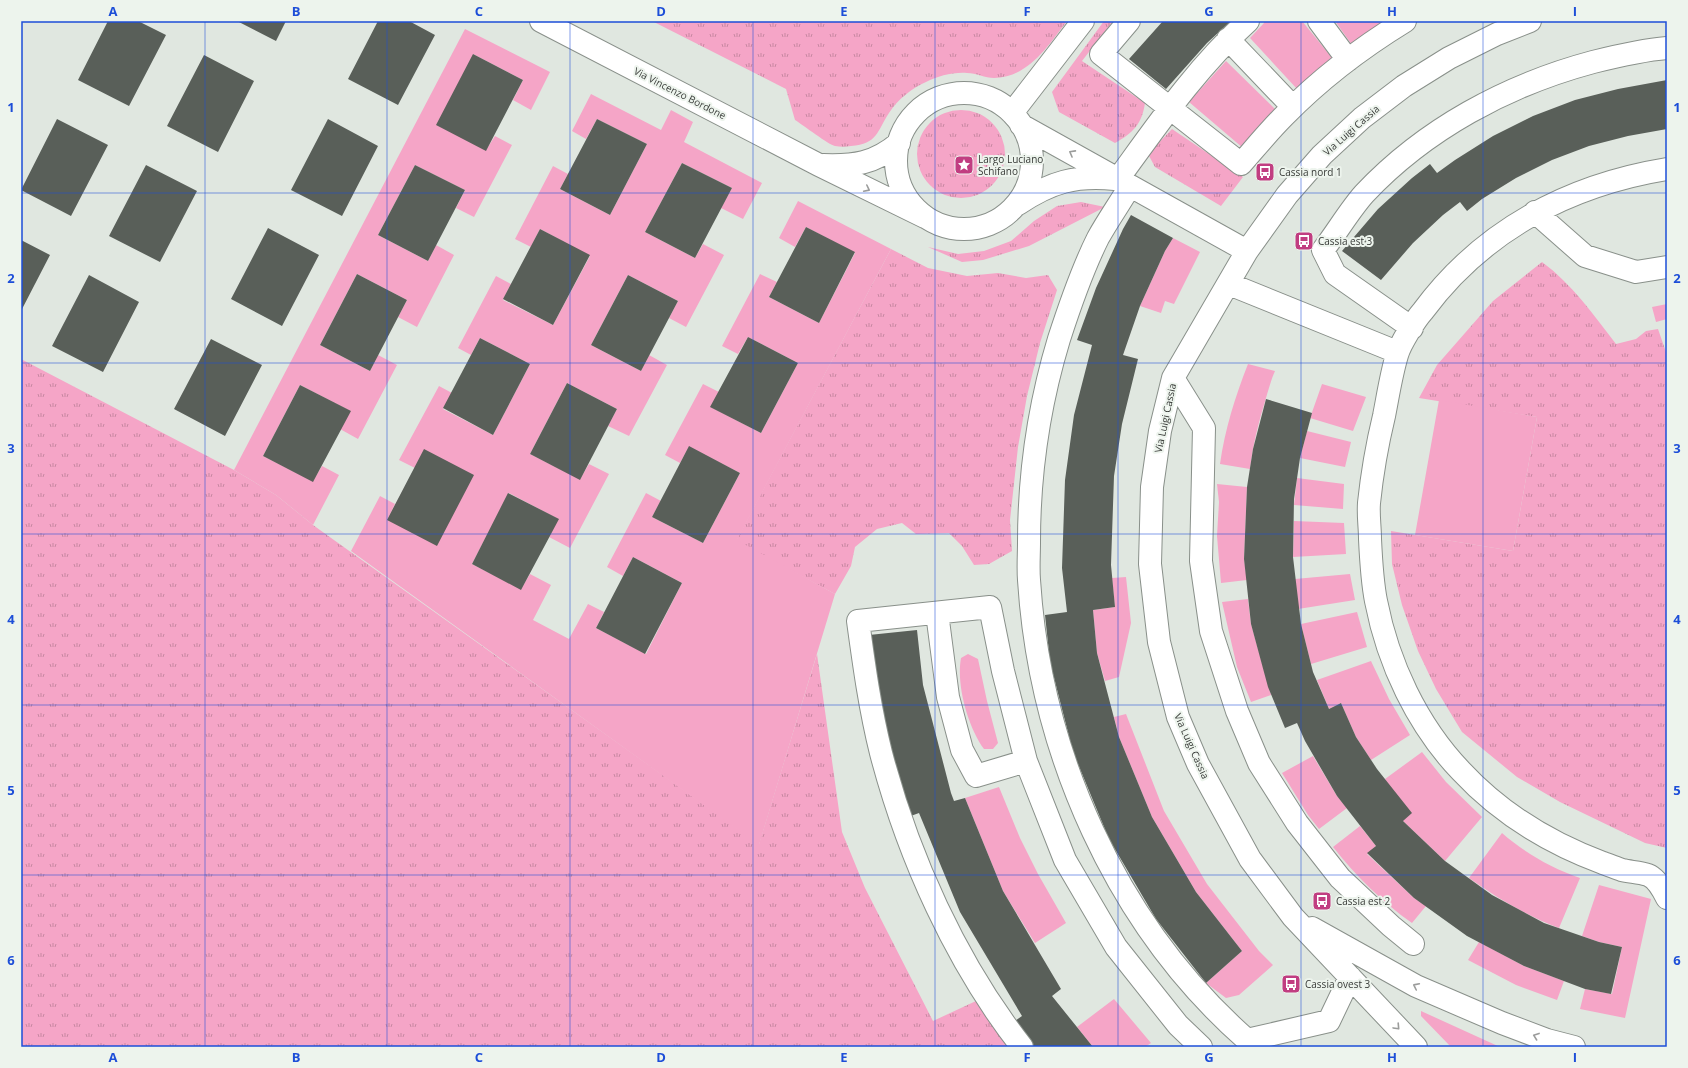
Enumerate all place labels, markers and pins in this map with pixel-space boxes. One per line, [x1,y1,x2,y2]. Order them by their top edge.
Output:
place label: Largo Luciano Schifano [978,152,1043,178]
place icon: Largo Luciano Schifano [953,154,975,176]
bus stop icon: Cassia nord 1 [1254,161,1276,183]
place label: Cassia nord 1 [1279,165,1342,179]
bus stop icon: Cassia est 3 [1293,230,1315,252]
place label: Cassia est 3 [1318,234,1373,248]
bus stop icon: Cassia est 2 [1311,890,1333,912]
place label: Cassia est 2 [1336,894,1391,908]
bus stop icon: Cassia ovest 3 [1280,973,1302,995]
place label: Cassia ovest 3 [1305,977,1371,991]

